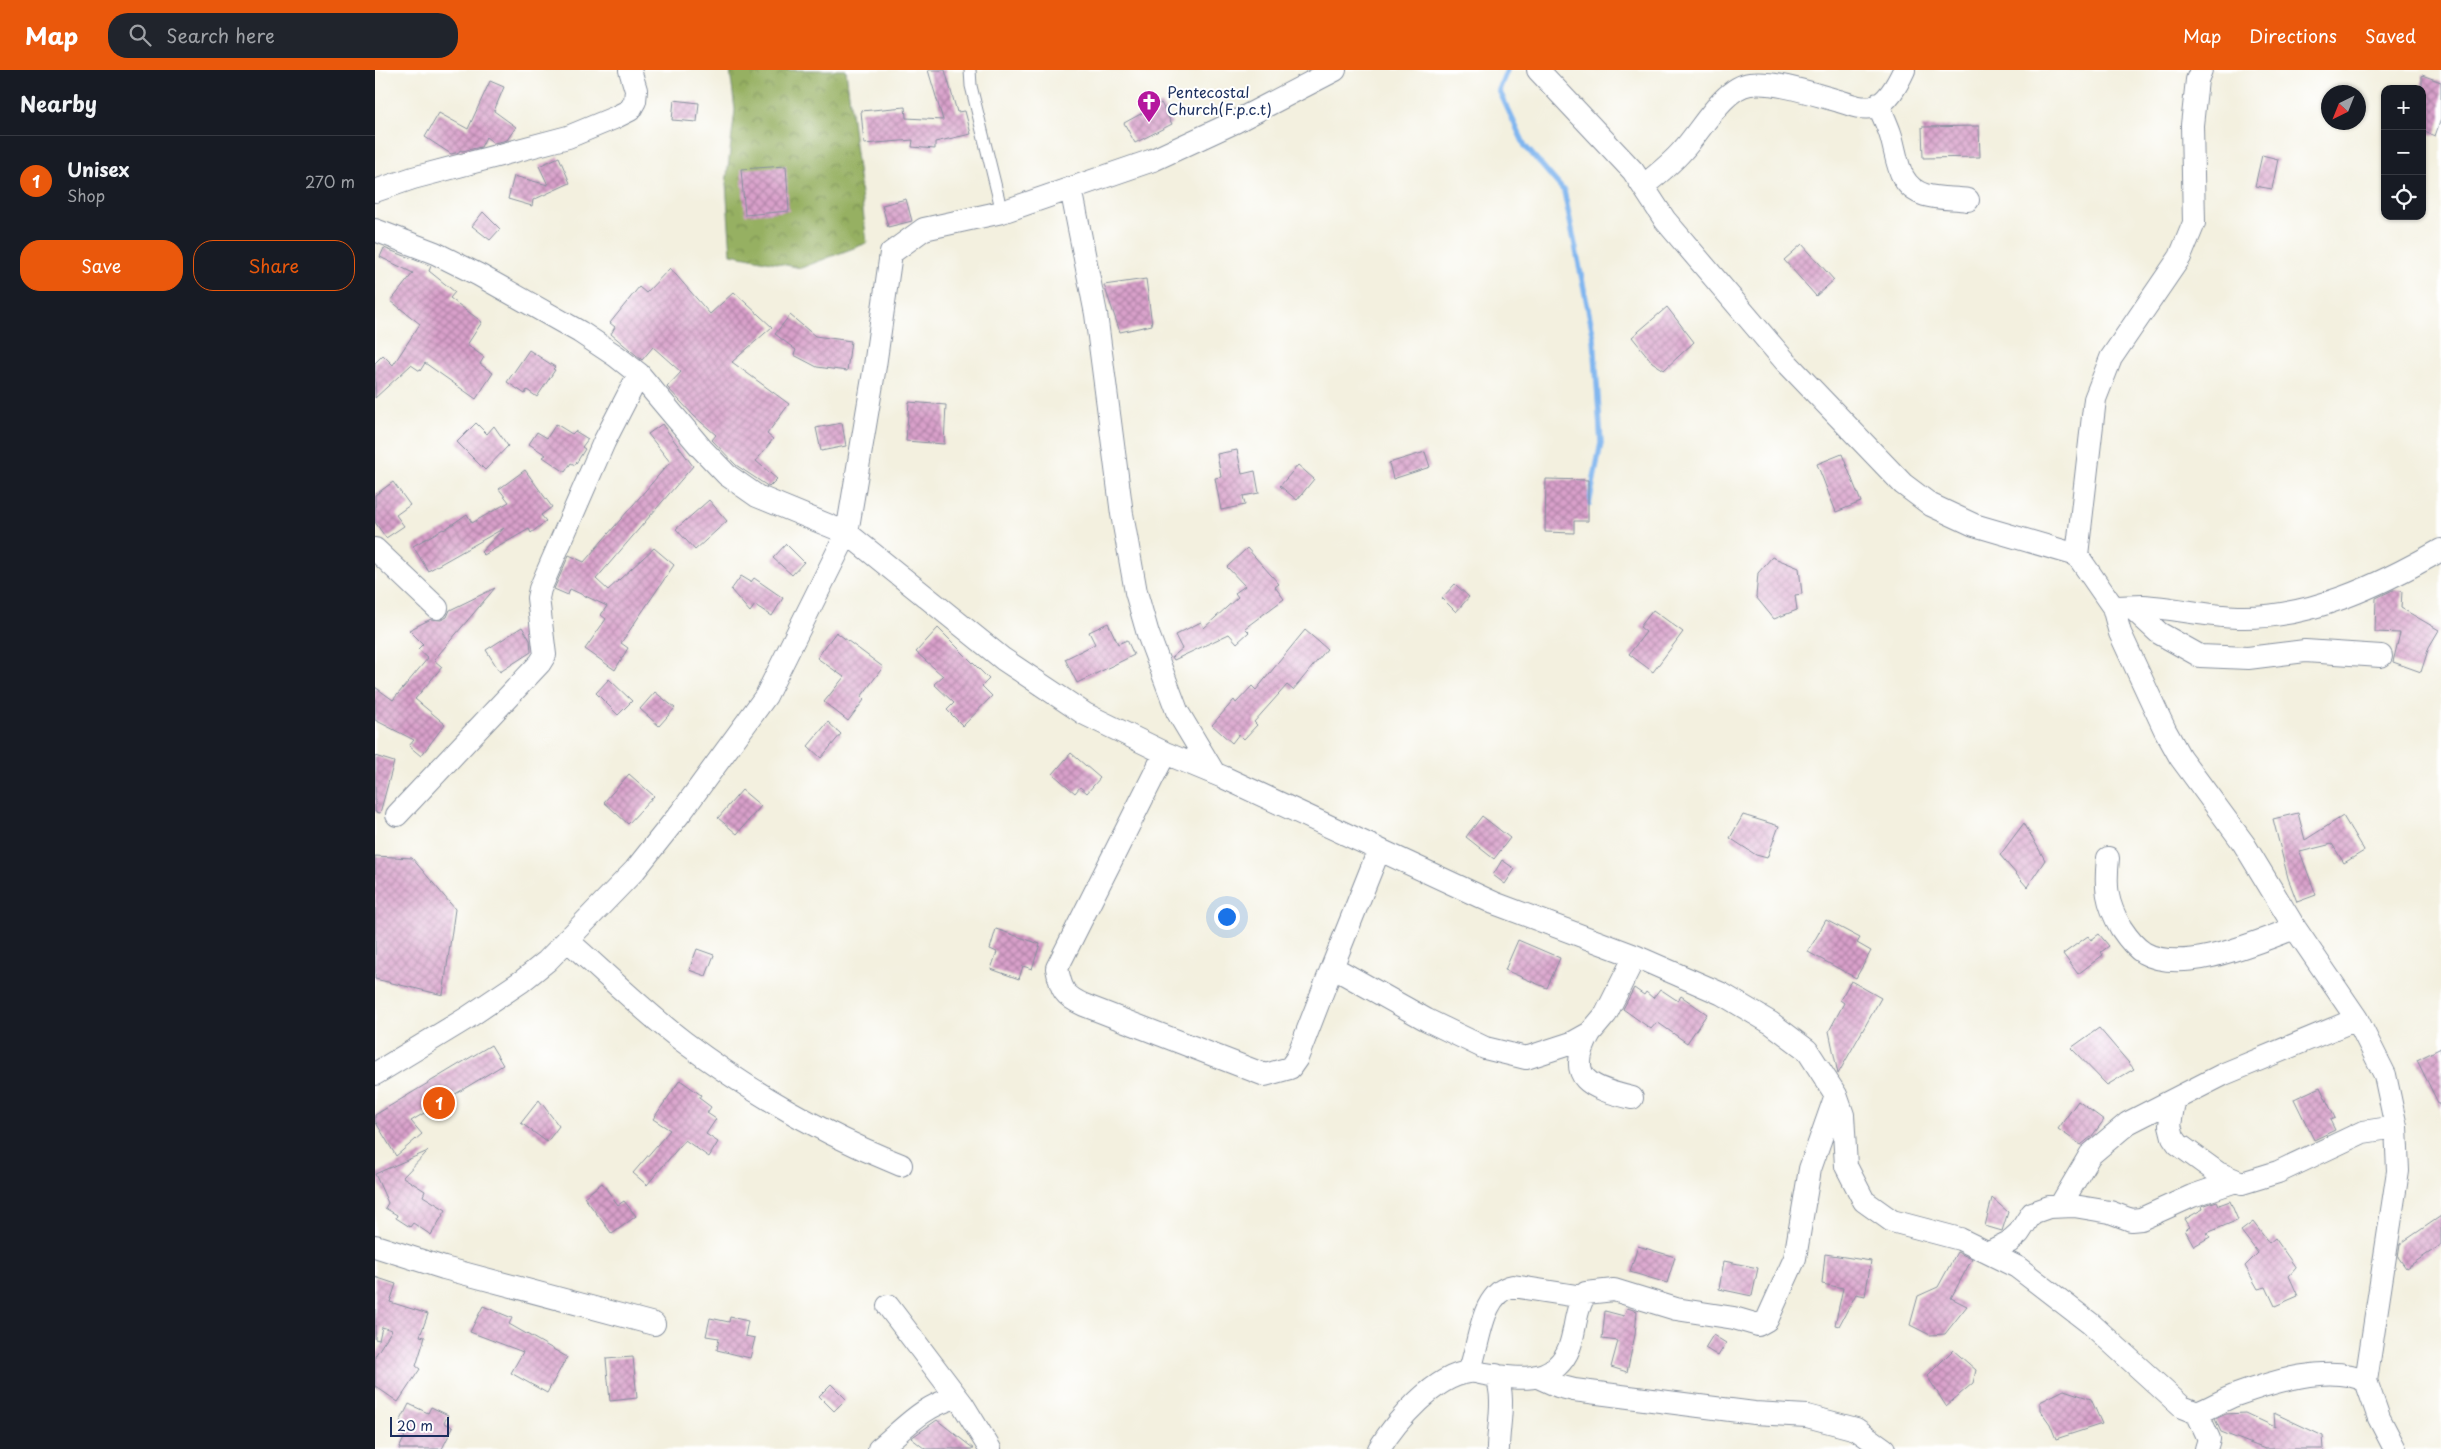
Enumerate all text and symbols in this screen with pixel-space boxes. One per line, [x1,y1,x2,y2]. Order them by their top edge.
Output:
search box [108,13,458,58]
text: Map [25,17,78,53]
icon: search [126,21,154,49]
text: Search here [166,21,275,49]
text: Map [2183,22,2221,49]
text: Directions [2249,22,2337,49]
text: Saved [2365,22,2416,49]
place label: Pentecostal Church(F.p.c.t) [1167,80,1272,120]
north arrow [2321,85,2366,130]
map controls [2381,85,2426,220]
button: + [2381,85,2426,130]
text: Nearby [20,87,97,119]
church icon: Pentecostal Church(F.p.c.t) [1136,89,1162,123]
button: − [2381,130,2426,175]
text: Unisex [67,155,129,183]
text: 1 [32,169,40,193]
text: 270 m [305,169,355,193]
button: locate [2381,175,2426,220]
text: Shop [67,183,105,207]
button: Save [20,240,183,291]
button: Share [193,240,355,291]
your location [1214,904,1240,930]
pin: 1 [423,1084,455,1122]
scale bar [390,1414,449,1437]
text: 20 m [397,1415,433,1436]

